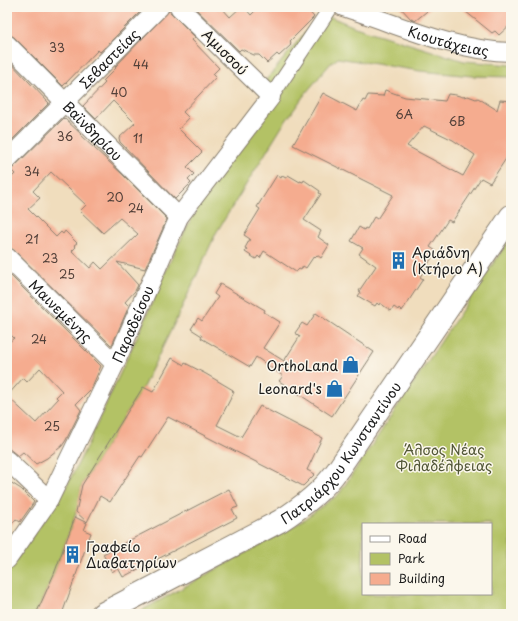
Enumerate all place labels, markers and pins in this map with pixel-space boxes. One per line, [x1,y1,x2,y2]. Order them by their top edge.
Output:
place label: Αριάδνη (Κτήριο Α) [412,242,483,279]
building icon: Αριάδνη (Κτήριο Α) [389,250,409,270]
place label: OrthoLand [266,355,338,376]
shop icon: OrthoLand [341,355,361,375]
place label: Leonard's [258,378,322,399]
shop icon: Leonard's [325,378,345,398]
place label: Γραφείο Διαβατηρίων [86,536,177,573]
building icon: Γραφείο Διαβατηρίων [63,544,83,564]

